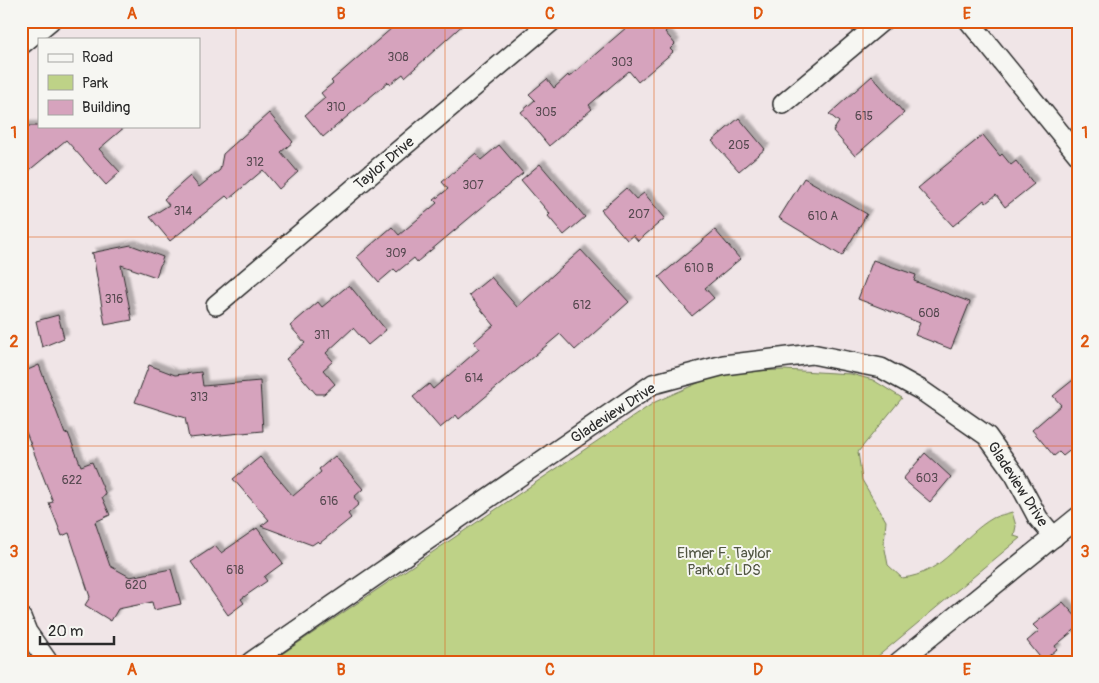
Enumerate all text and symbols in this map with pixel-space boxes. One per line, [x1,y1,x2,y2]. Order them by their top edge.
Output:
text: A [127,4,138,24]
text: B [336,4,346,24]
text: C [545,4,555,24]
text: D [753,4,763,24]
text: E [963,4,972,24]
legend [38,38,200,128]
text: Road [82,48,113,67]
house number: 308 [388,50,408,65]
house number: 303 [611,55,633,70]
text: Park [82,74,109,93]
text: Building [82,98,130,117]
house number: 310 [326,100,346,115]
house number: 305 [535,105,557,120]
house number: 615 [855,109,873,124]
text: 1 [11,123,17,143]
text: 1 [1082,123,1088,143]
street label: Taylor Drive [350,132,419,194]
house number: 205 [728,138,750,153]
house number: 312 [246,155,264,170]
house number: 307 [462,178,484,193]
house number: 314 [174,204,192,219]
house number: 207 [628,207,650,222]
house number: 610 A [808,209,838,224]
house number: 309 [385,246,407,261]
house number: 610 B [684,261,714,276]
house number: 316 [105,292,123,307]
house number: 612 [573,298,591,313]
house number: 608 [918,306,940,321]
house number: 311 [314,328,330,343]
text: 2 [10,332,19,352]
text: 2 [1081,332,1090,352]
house number: 614 [465,371,483,386]
street label: Gladeview Drive [567,379,660,448]
house number: 313 [190,390,208,405]
street label: Gladeview Drive [983,438,1052,531]
house number: 603 [916,471,938,486]
house number: 622 [62,473,82,488]
house number: 616 [320,494,338,509]
text: 3 [10,542,19,562]
text: 3 [1081,542,1090,562]
park label: Elmer F. Taylor Park of LDS [677,544,772,580]
house number: 618 [226,563,244,578]
house number: 620 [125,578,147,593]
scale bar [40,613,114,645]
text: 20 m [48,622,83,641]
text: A [127,660,138,680]
text: B [336,660,346,680]
text: C [545,660,555,680]
text: D [753,660,763,680]
text: E [963,660,972,680]

